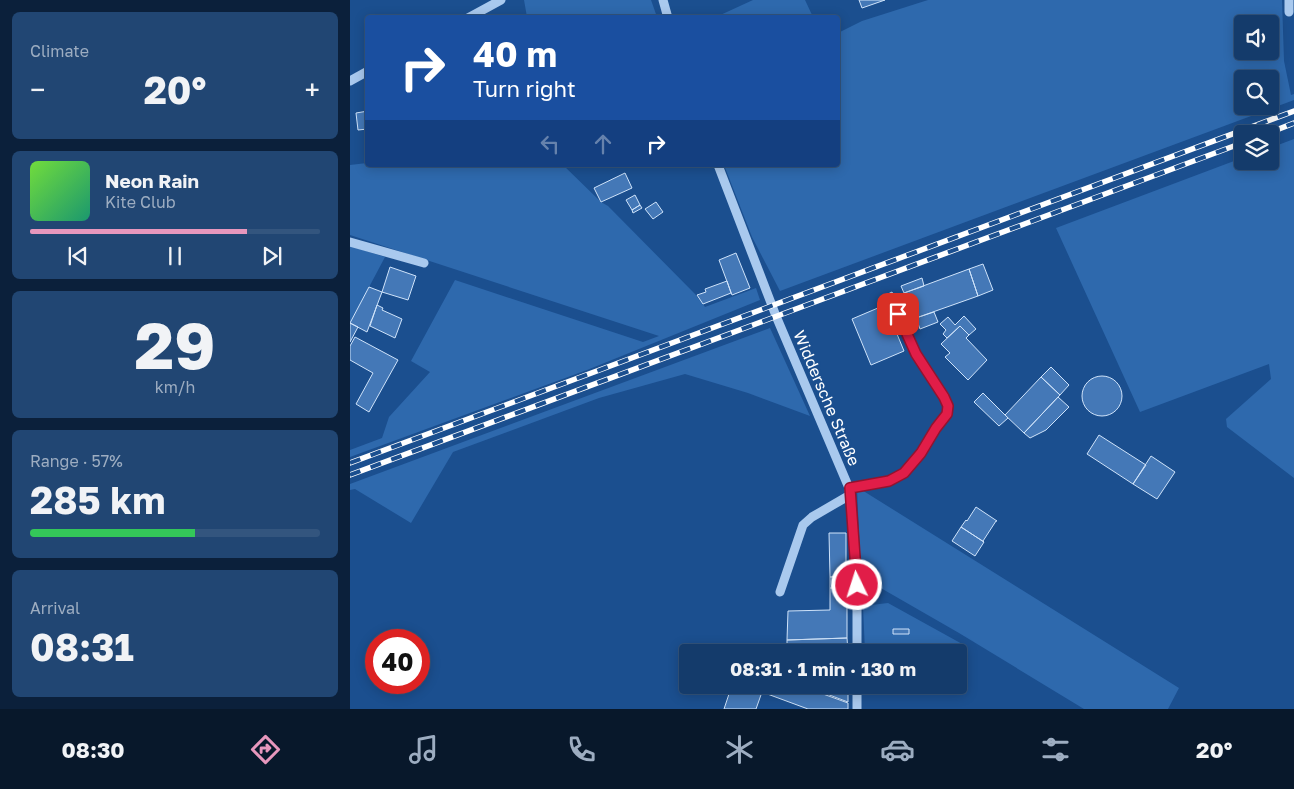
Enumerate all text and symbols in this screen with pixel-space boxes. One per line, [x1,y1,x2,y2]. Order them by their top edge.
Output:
map controls [1234,15,1279,170]
button: sound [1234,15,1279,60]
text: 40 m [473,33,557,75]
icon: right [390,35,455,100]
text: Climate [30,41,89,61]
text: 20° [144,67,206,112]
button: search [1234,70,1279,115]
text: − [30,73,45,106]
text: + [305,73,320,106]
text: Turn right [473,75,576,102]
button: layers [1234,125,1279,170]
icon: left [536,130,564,158]
icon: ahead [589,130,617,158]
icon: right [642,130,670,158]
text: Neon Rain [105,169,199,192]
text: Kite Club [105,192,176,212]
icon: previous [64,242,92,270]
icon: pause [161,242,189,270]
icon: next [258,242,286,270]
pin [877,293,919,335]
icon: arrive [884,300,912,328]
text: 29 [135,305,215,383]
street label: Widdersche Straße [789,327,865,469]
text: km/h [155,377,195,397]
text: Range · 57% [30,451,123,471]
text: 285 km [30,477,165,522]
position arrow [830,558,882,610]
text: Arrival [30,598,80,618]
text: 08:31 [30,624,134,669]
speed limit sign: 40 [365,629,430,694]
text: 08:31 · 1 min · 130 m [730,657,916,680]
icon: directions [248,732,283,767]
icon: music [406,732,441,767]
icon: phone [564,732,599,767]
icon: climate [722,732,757,767]
icon: car [880,732,915,767]
icon: filters [1038,732,1073,767]
text: 08:30 [62,736,125,763]
text: 20° [1196,736,1232,763]

